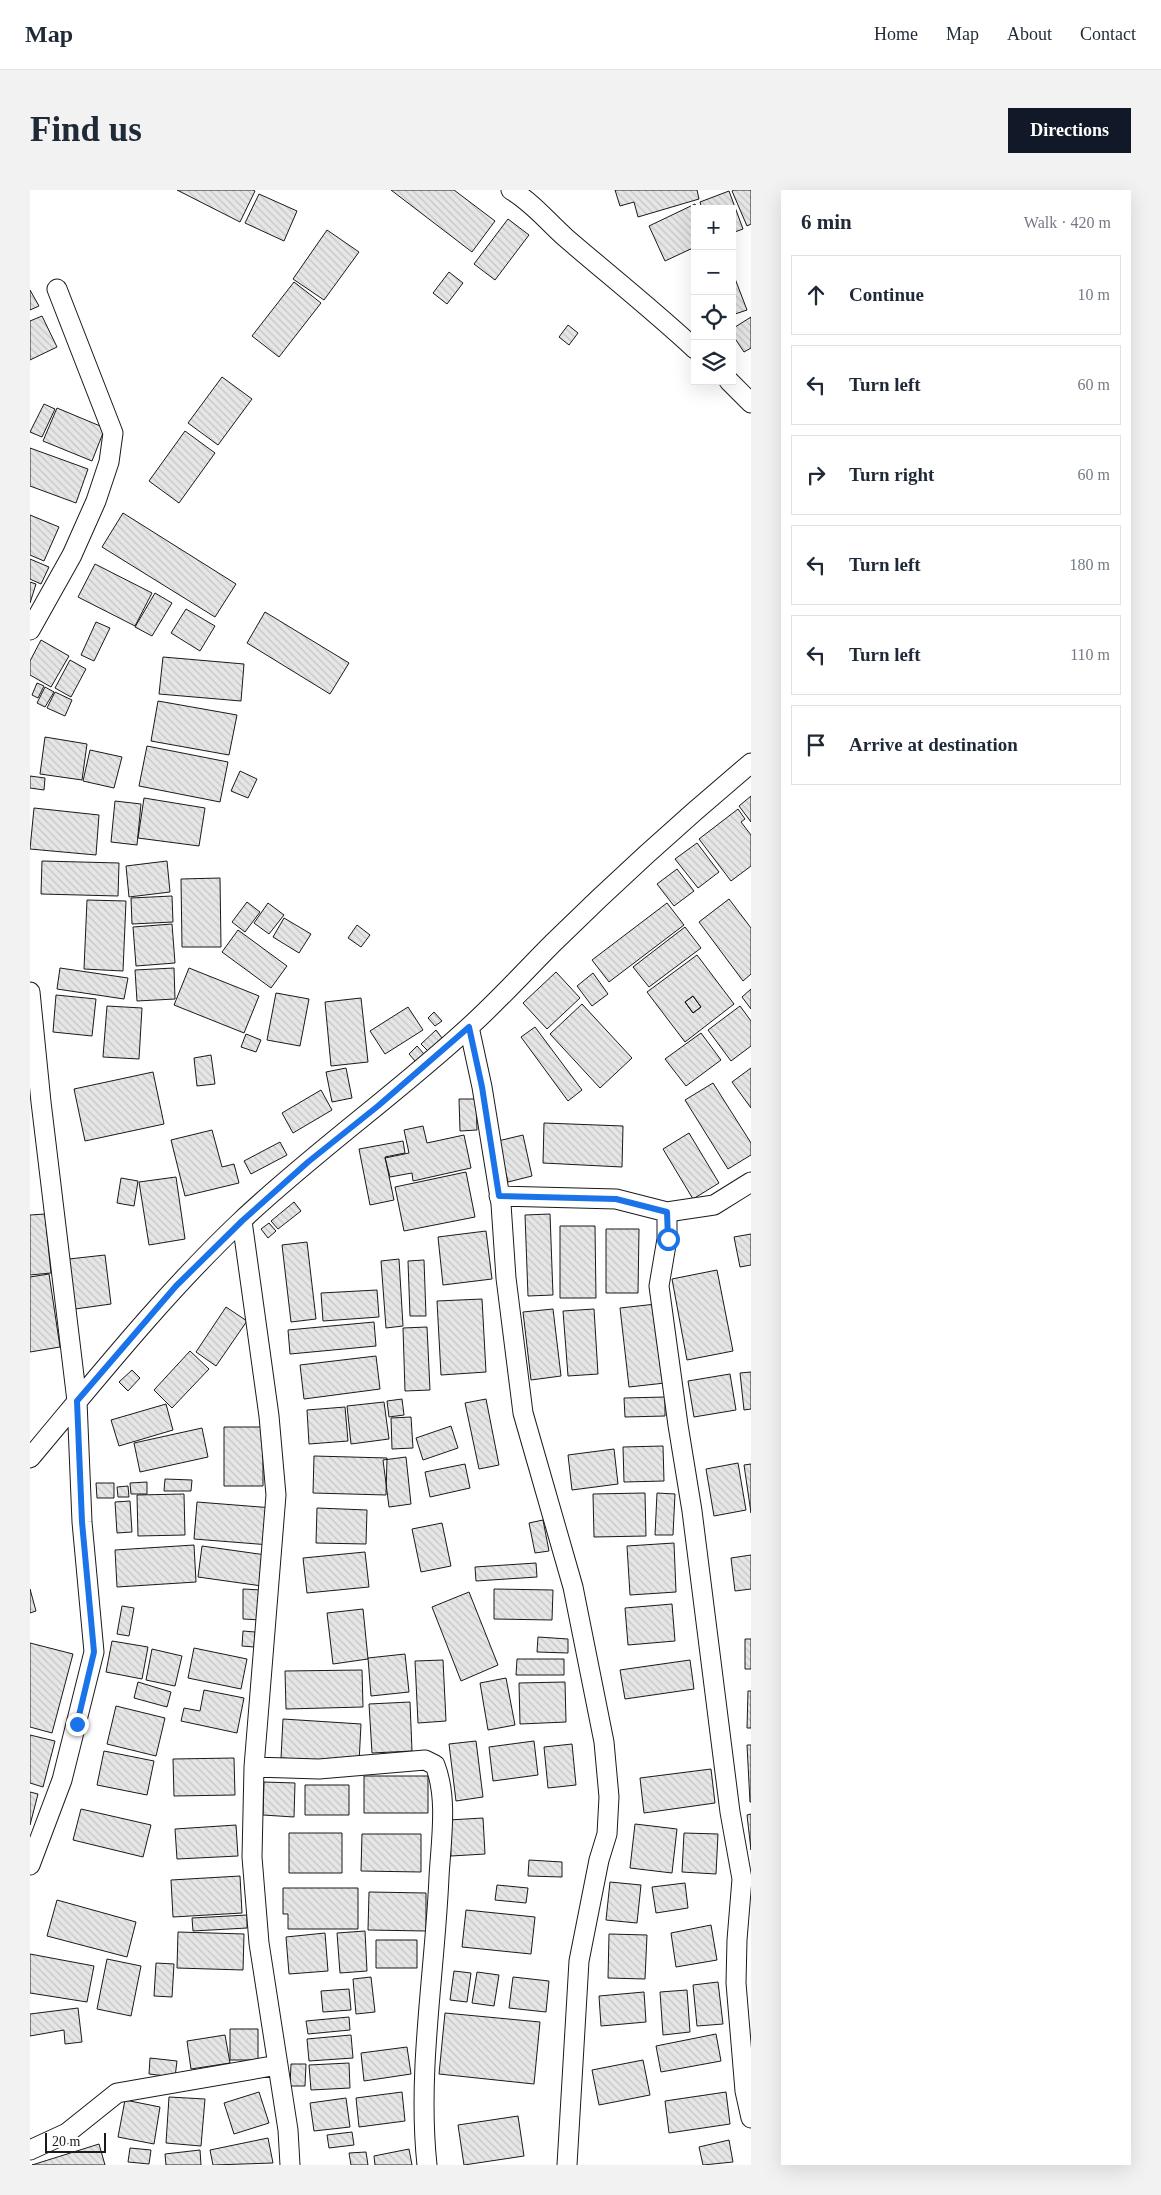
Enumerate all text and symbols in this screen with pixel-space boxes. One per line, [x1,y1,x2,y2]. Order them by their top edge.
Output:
text: Map [25,21,73,47]
text: Home [874,24,918,44]
text: Map [946,24,979,44]
text: About [1007,24,1052,44]
text: Contact [1080,24,1136,44]
button: Directions [1008,108,1131,153]
text: Find us [30,110,142,149]
map controls [691,205,736,385]
button: + [691,205,736,250]
text: 6 min [801,210,852,234]
text: Walk · 420 m [1024,214,1111,231]
button: − [691,250,736,295]
icon: ahead [802,281,830,309]
text: Continue [849,284,924,305]
text: 10 m [1078,286,1110,303]
button: locate [691,295,736,340]
button: layers [691,340,736,385]
icon: left [802,371,830,399]
text: Turn left [849,374,921,395]
text: 60 m [1078,376,1110,393]
icon: right [802,461,830,489]
text: Turn right [849,464,934,485]
text: 60 m [1078,466,1110,483]
icon: left [802,551,830,579]
text: Turn left [849,554,921,575]
text: 180 m [1070,556,1110,573]
icon: left [802,641,830,669]
text: Turn left [849,644,921,665]
text: 110 m [1070,646,1110,663]
icon: arrive [802,731,830,759]
text: Arrive at destination [849,734,1018,755]
route start [657,1228,680,1251]
route end [66,1713,89,1736]
scale bar [45,2130,106,2153]
text: 20 m [52,2134,80,2149]

